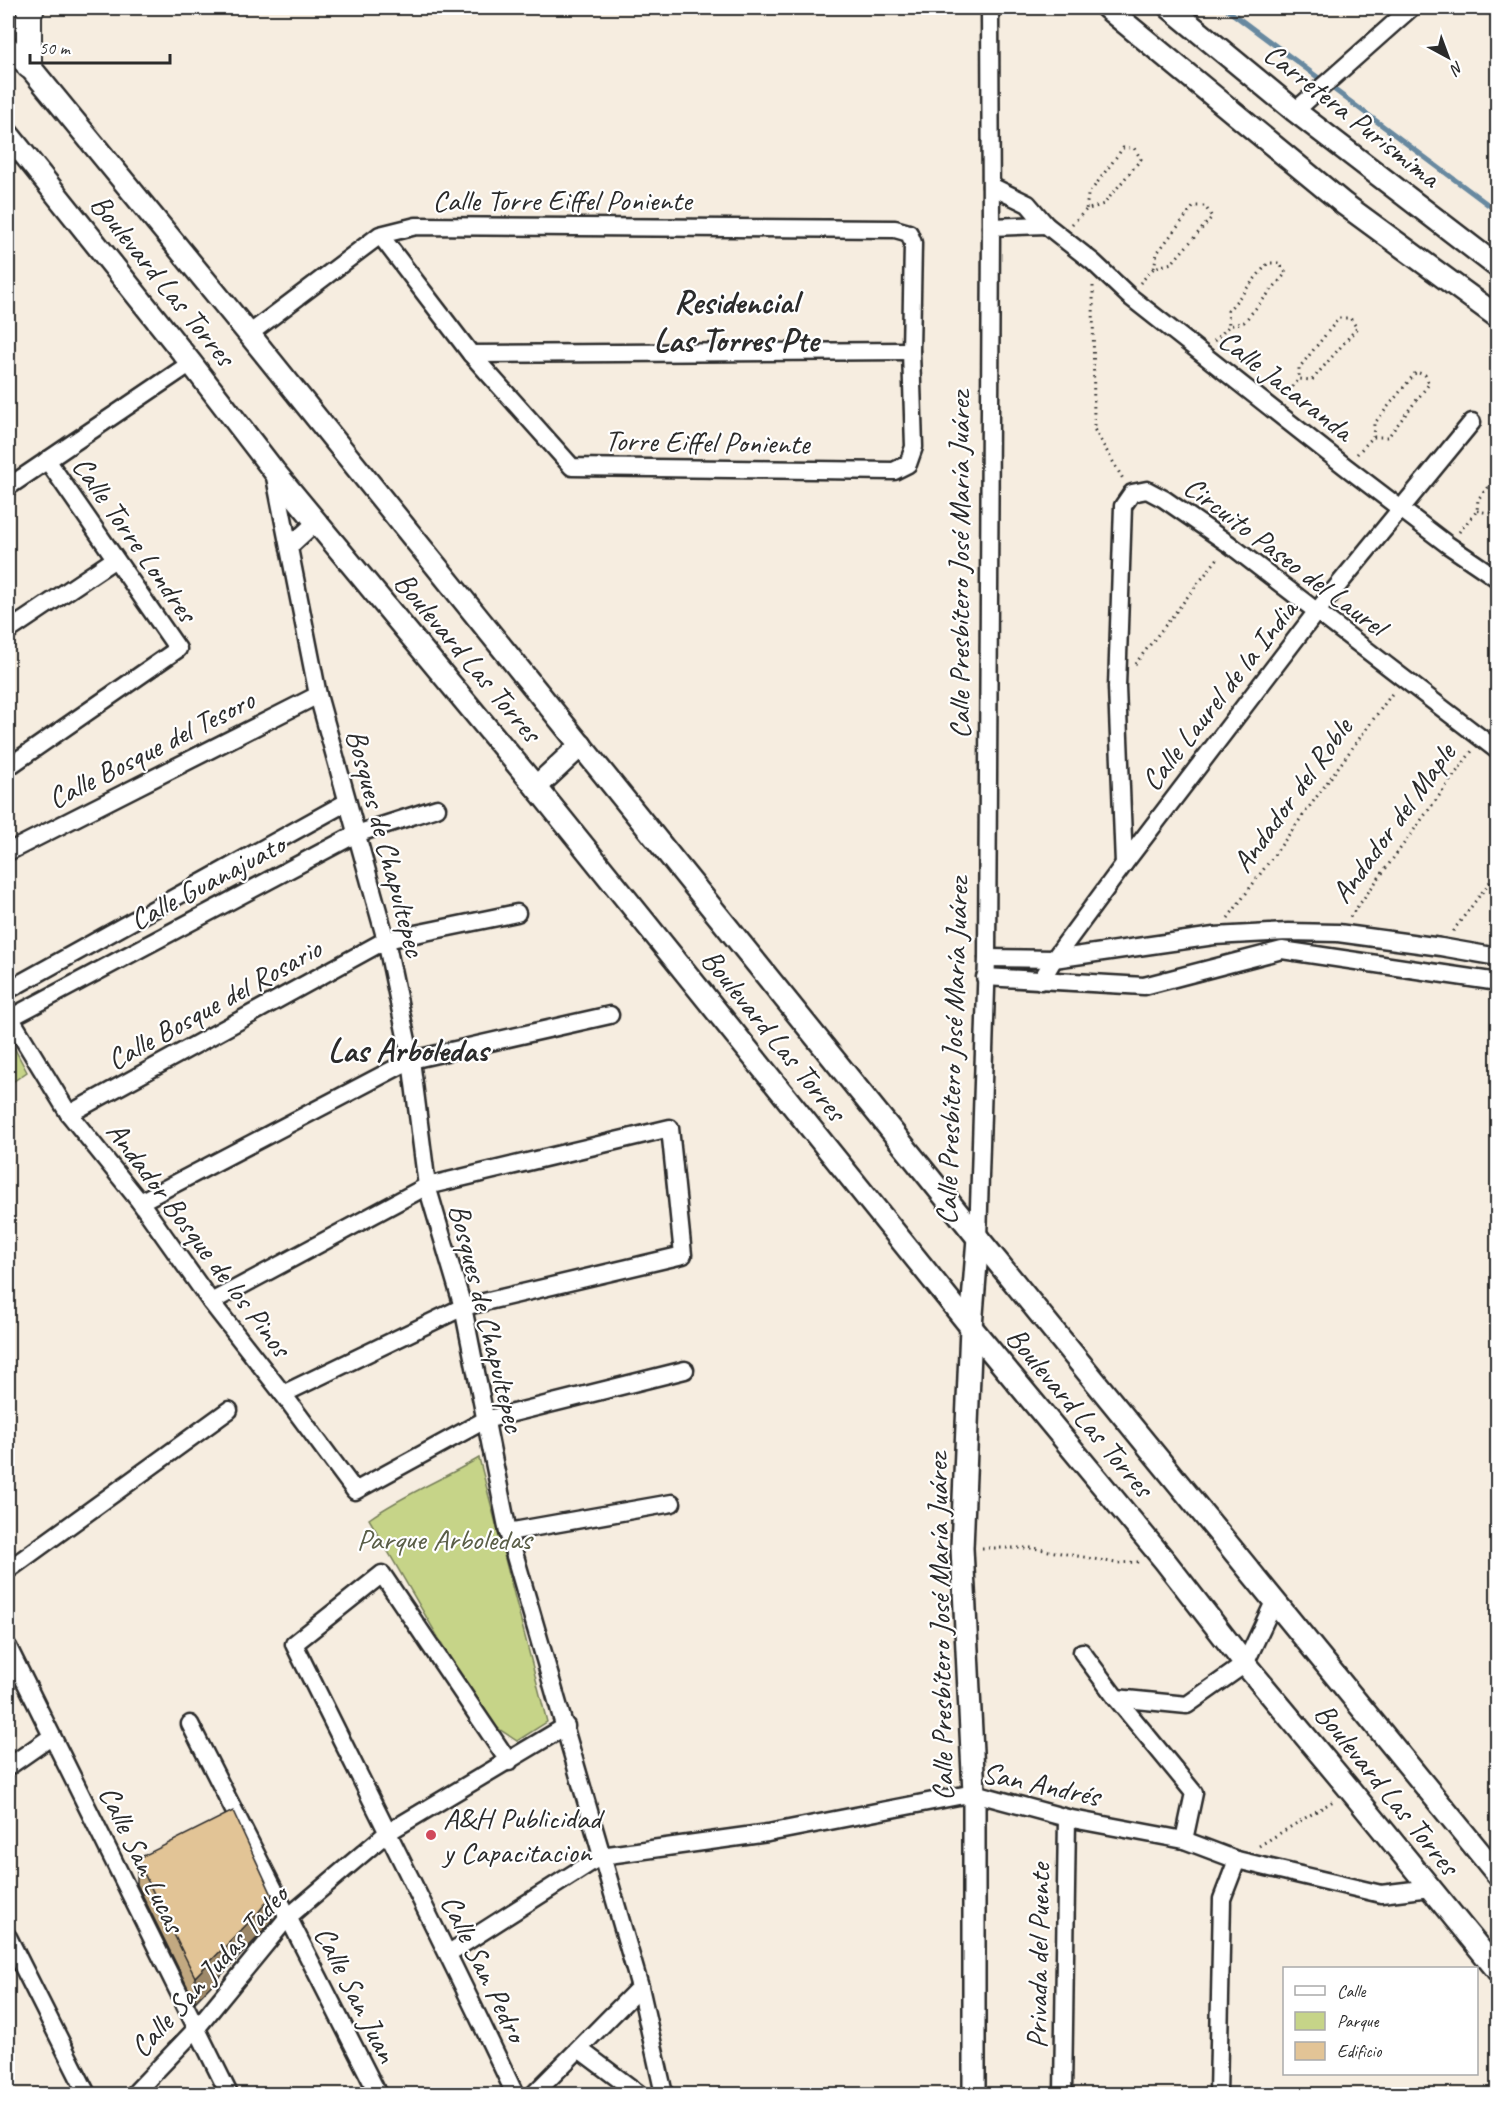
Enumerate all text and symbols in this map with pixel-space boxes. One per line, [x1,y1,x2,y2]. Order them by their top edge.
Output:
scale bar [30,27,170,65]
north arrow [1418,27,1478,87]
street label: Carretera Purismima [1256,34,1449,197]
text: 50 m [39,37,72,59]
text: N [1445,57,1467,80]
street label: Calle Torre Eiffel Poniente [433,181,694,219]
street label: Boulevard Las Torres [82,186,246,376]
district label: Residencial Las Torres Pte [654,281,821,361]
street label: Calle Jacaranda [1211,321,1363,451]
street label: Calle Presbítero José María Juárez [940,388,978,739]
street label: Torre Eiffel Poniente [604,421,812,463]
street label: Calle Torre Londres [64,449,208,632]
street label: Circuito Paseo del Laurel [1176,468,1398,647]
street label: Boulevard Las Torres [386,564,552,752]
street label: Calle Laurel de la India [1132,590,1307,798]
street label: Calle Bosque del Tesoro [41,680,262,817]
street label: Andador del Roble [1223,709,1362,880]
street label: Bosques de Chapultepec [337,725,435,962]
street label: Andador del Maple [1322,734,1465,910]
street label: Calle Guanajuato [123,824,294,939]
street label: Calle Presbítero José María Juárez [927,874,977,1226]
street label: Calle Bosque del Rosario [100,929,329,1079]
street label: Boulevard Las Torres [693,941,857,1131]
district label: Las Arboledas [328,1029,491,1071]
street label: Andador Bosque de los Pinos [98,1114,302,1367]
street label: Bosques de Chapultepec [440,1200,534,1437]
street label: Boulevard Las Torres [998,1319,1164,1507]
street label: Calle Presbítero José María Juárez [918,1450,962,1801]
park label: Parque Arboledas [357,1520,534,1558]
street label: Boulevard Las Torres [1306,1695,1470,1885]
street label: San Andrés [979,1753,1106,1816]
street label: Calle San Lucas [90,1779,195,1941]
place label: A&H Publicidad y Capacitacion [441,1799,605,1871]
marker: A&H Publicidad y Capacitacion [424,1828,438,1842]
street label: Privada del Puente [1017,1861,1059,2049]
street label: Calle San Judas Tadeo [122,1874,299,2065]
street label: Calle San Pedro [432,1888,537,2051]
street label: Calle San Juan [306,1919,407,2070]
legend [1283,1967,1478,2075]
text: Calle [1337,1980,1366,2002]
text: Parque [1337,2010,1379,2032]
text: Edificio [1337,2040,1383,2062]

